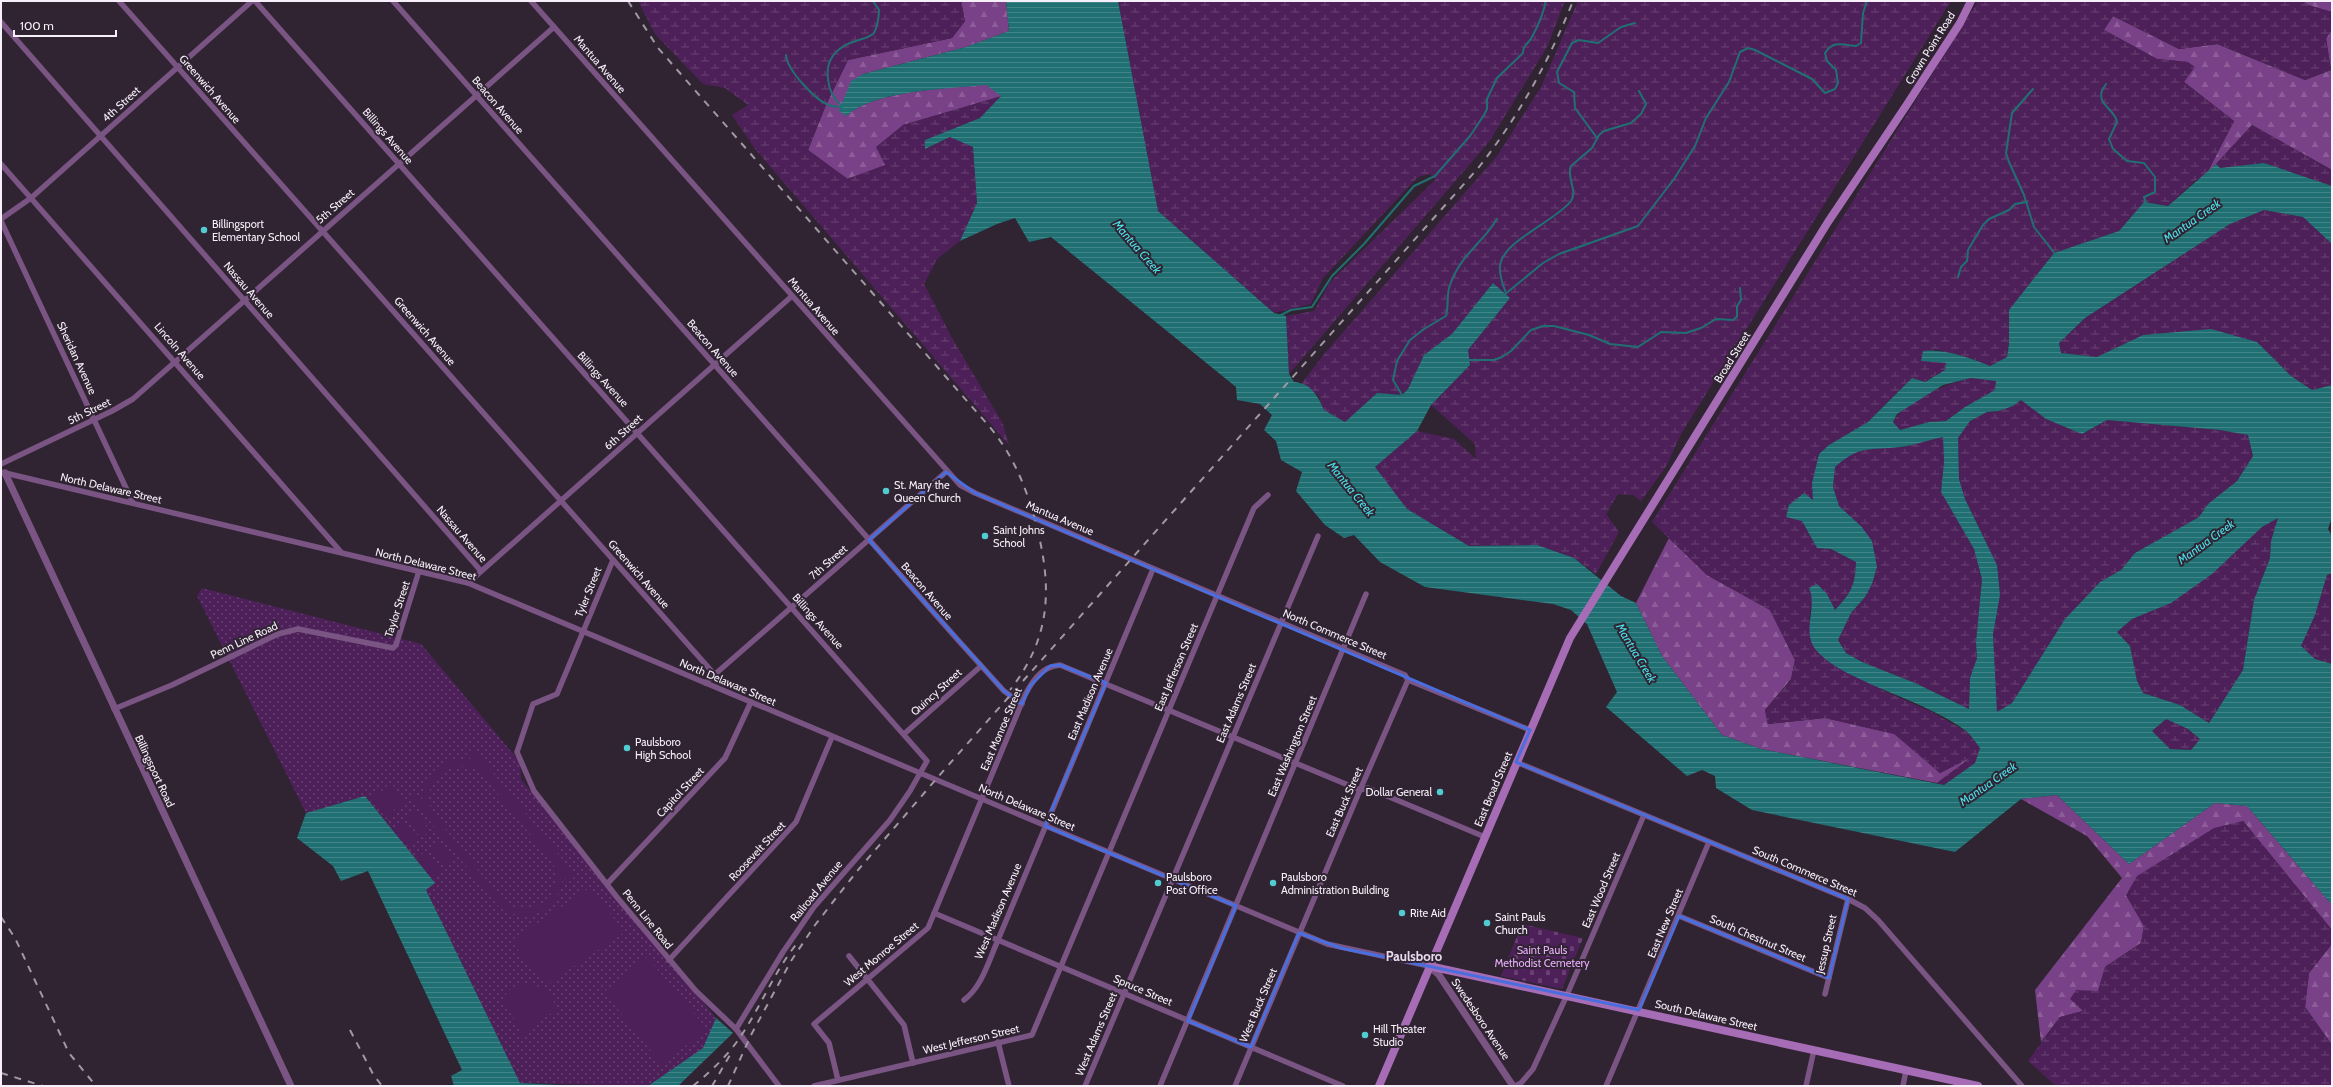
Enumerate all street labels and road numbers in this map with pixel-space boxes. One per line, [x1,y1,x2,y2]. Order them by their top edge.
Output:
street label: Crown Point Road [1902,9,1958,87]
street label: Mantua Avenue [571,32,629,96]
street label: Greenwich Avenue [176,52,244,127]
street label: Beacon Avenue [469,73,527,137]
street label: 4th Street [99,83,143,125]
street label: Billings Avenue [360,105,416,167]
street label: 5th Street [313,185,357,226]
street label: Nassau Avenue [221,259,278,321]
street label: Mantua Avenue [785,274,843,338]
street label: Greenwich Avenue [391,294,459,369]
street label: Beacon Avenue [684,316,742,380]
street label: Sheridan Avenue [54,319,100,397]
street label: Lincoln Avenue [151,320,209,383]
street label: Broad Street [1711,328,1753,385]
street label: Billings Avenue [574,348,632,410]
street label: 5th Street [65,394,113,427]
street label: 6th Street [601,411,645,453]
street label: North Delaware Street [59,470,163,507]
street label: Mantua Avenue [1024,497,1096,539]
street label: Nassau Avenue [434,503,491,565]
street label: Greenwich Avenue [605,537,673,612]
street label: 7th Street [806,541,850,582]
street label: North Delaware Street [374,545,478,583]
street label: Beacon Avenue [898,559,956,623]
street label: Tyler Street [572,565,605,619]
street label: Taylor Street [381,579,413,639]
street label: Billings Avenue [789,590,847,652]
street label: North Commerce Street [1281,606,1389,662]
street label: Penn Line Road [208,618,280,662]
street label: East Jefferson Street [1151,621,1201,713]
street label: East Madison Avenue [1064,645,1116,742]
street label: North Delaware Street [678,655,779,709]
street label: East Adams Street [1213,661,1259,745]
street label: Quincy Street [908,665,965,719]
street label: East Monroe Street [977,685,1025,773]
street label: East Washington Street [1264,693,1320,799]
street label: Billingsport Road [132,733,178,809]
street label: East Broad Street [1471,749,1515,829]
street label: Capitol Street [653,764,707,820]
street label: East Buck Street [1322,765,1366,839]
street label: North Delaware Street [977,780,1078,834]
street label: Roosevelt Street [726,818,788,884]
street label: South Commerce Street [1750,843,1860,900]
street label: East Wood Street [1579,850,1623,930]
street label: Railroad Avenue [787,857,845,925]
street label: West Madison Avenue [971,861,1025,961]
street label: Penn Line Road [620,886,676,952]
street label: East New Street [1644,886,1686,960]
street label: South Chestnut Street [1708,911,1809,965]
street label: Jessup Street [1812,913,1840,976]
street label: West Monroe Street [841,919,921,989]
street label: West Buck Street [1236,966,1280,1044]
street label: Spruce Street [1111,971,1175,1009]
street label: Swedesboro Avenue [1449,976,1514,1063]
street label: West Adams Street [1072,990,1120,1078]
street label: South Delaware Street [1653,996,1759,1034]
street label: West Jefferson Street [921,1021,1021,1057]

